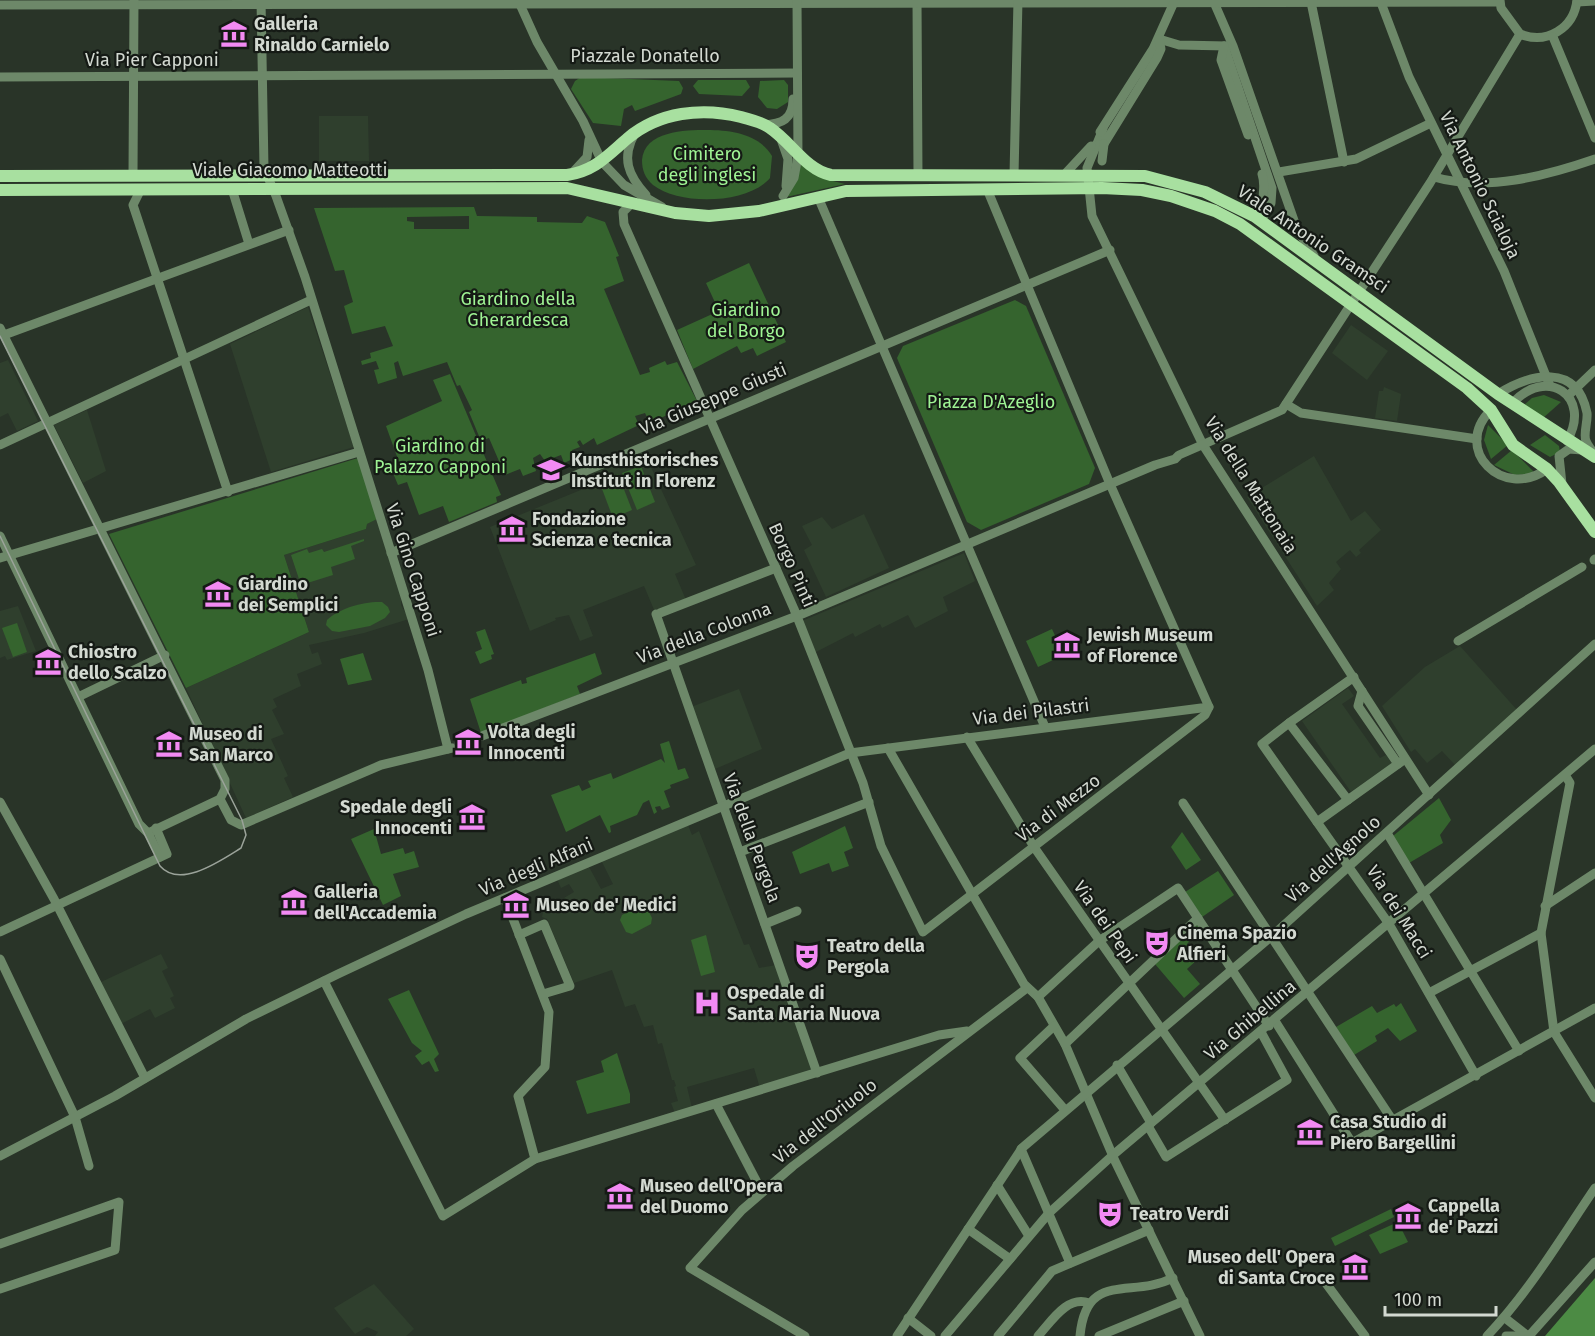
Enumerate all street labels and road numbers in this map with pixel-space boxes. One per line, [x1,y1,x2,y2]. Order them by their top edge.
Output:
street label: Piazzale Donatello [570,45,720,67]
street label: Via Pier Capponi [85,49,219,71]
street label: Via Antonio Scialoja [1435,107,1525,263]
street label: Viale Giacomo Matteotti [192,159,388,181]
street label: Viale Antonio Gramsci [1233,180,1393,298]
street label: Via Giuseppe Giusti [636,358,790,440]
street label: Via della Mattonaia [1200,412,1302,558]
street label: Via Gino Capponi [381,500,445,640]
street label: Borgo Pinti [764,519,820,611]
street label: Via della Colonna [634,597,774,669]
street label: Via dei Pilastri [971,694,1091,730]
street label: Via di Mezzo [1011,769,1105,847]
street label: Via della Pergola [718,770,786,906]
street label: Via dell'Agnolo [1281,811,1385,907]
street label: Via degli Alfani [476,833,596,901]
street label: Via dei Macci [1362,861,1436,963]
street label: Via dei Pepi [1069,877,1141,967]
street label: Via Ghibellina [1200,975,1300,1065]
street label: Via dell'Oriuolo [769,1074,881,1168]

